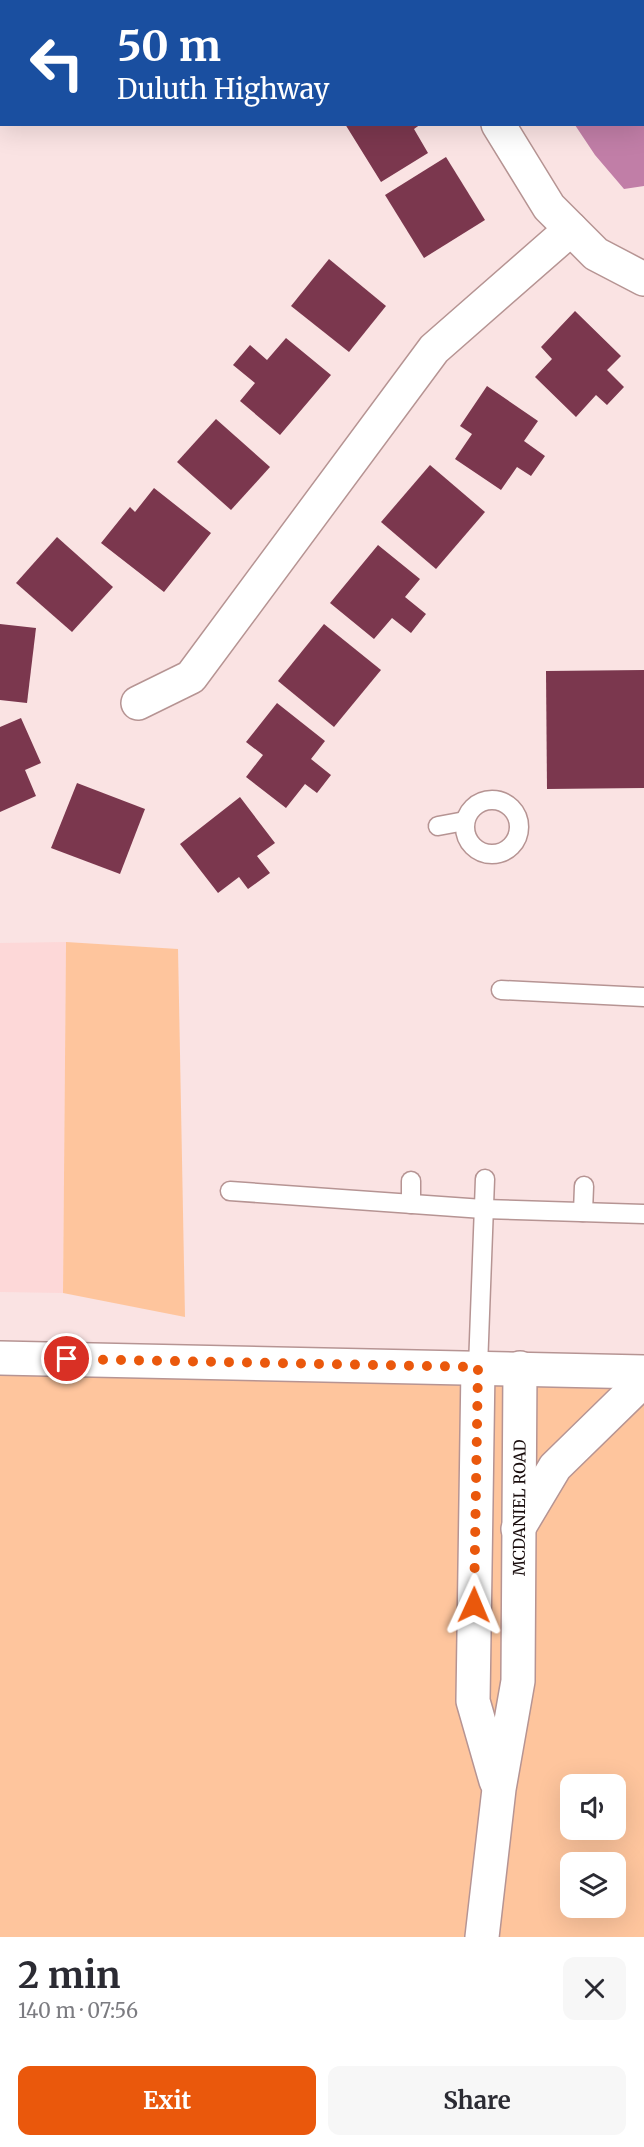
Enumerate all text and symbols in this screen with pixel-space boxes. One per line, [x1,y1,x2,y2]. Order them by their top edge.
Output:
text: 50 m [117,20,221,72]
icon: left [18,24,96,102]
text: Duluth Highway [117,72,330,106]
pin [41,1333,92,1384]
icon: arrive [50,1342,83,1375]
street label: MCDANIEL ROAD [509,1439,530,1576]
position arrow [442,1573,506,1637]
map controls [560,1774,626,1918]
button: sound [560,1774,626,1840]
button: layers [560,1852,626,1918]
text: 2 min [18,1953,121,1998]
button: close [563,1957,626,2020]
text: 140 m · 07:56 [18,1998,138,2023]
button: Exit [18,2066,316,2135]
button: Share [328,2066,626,2135]

